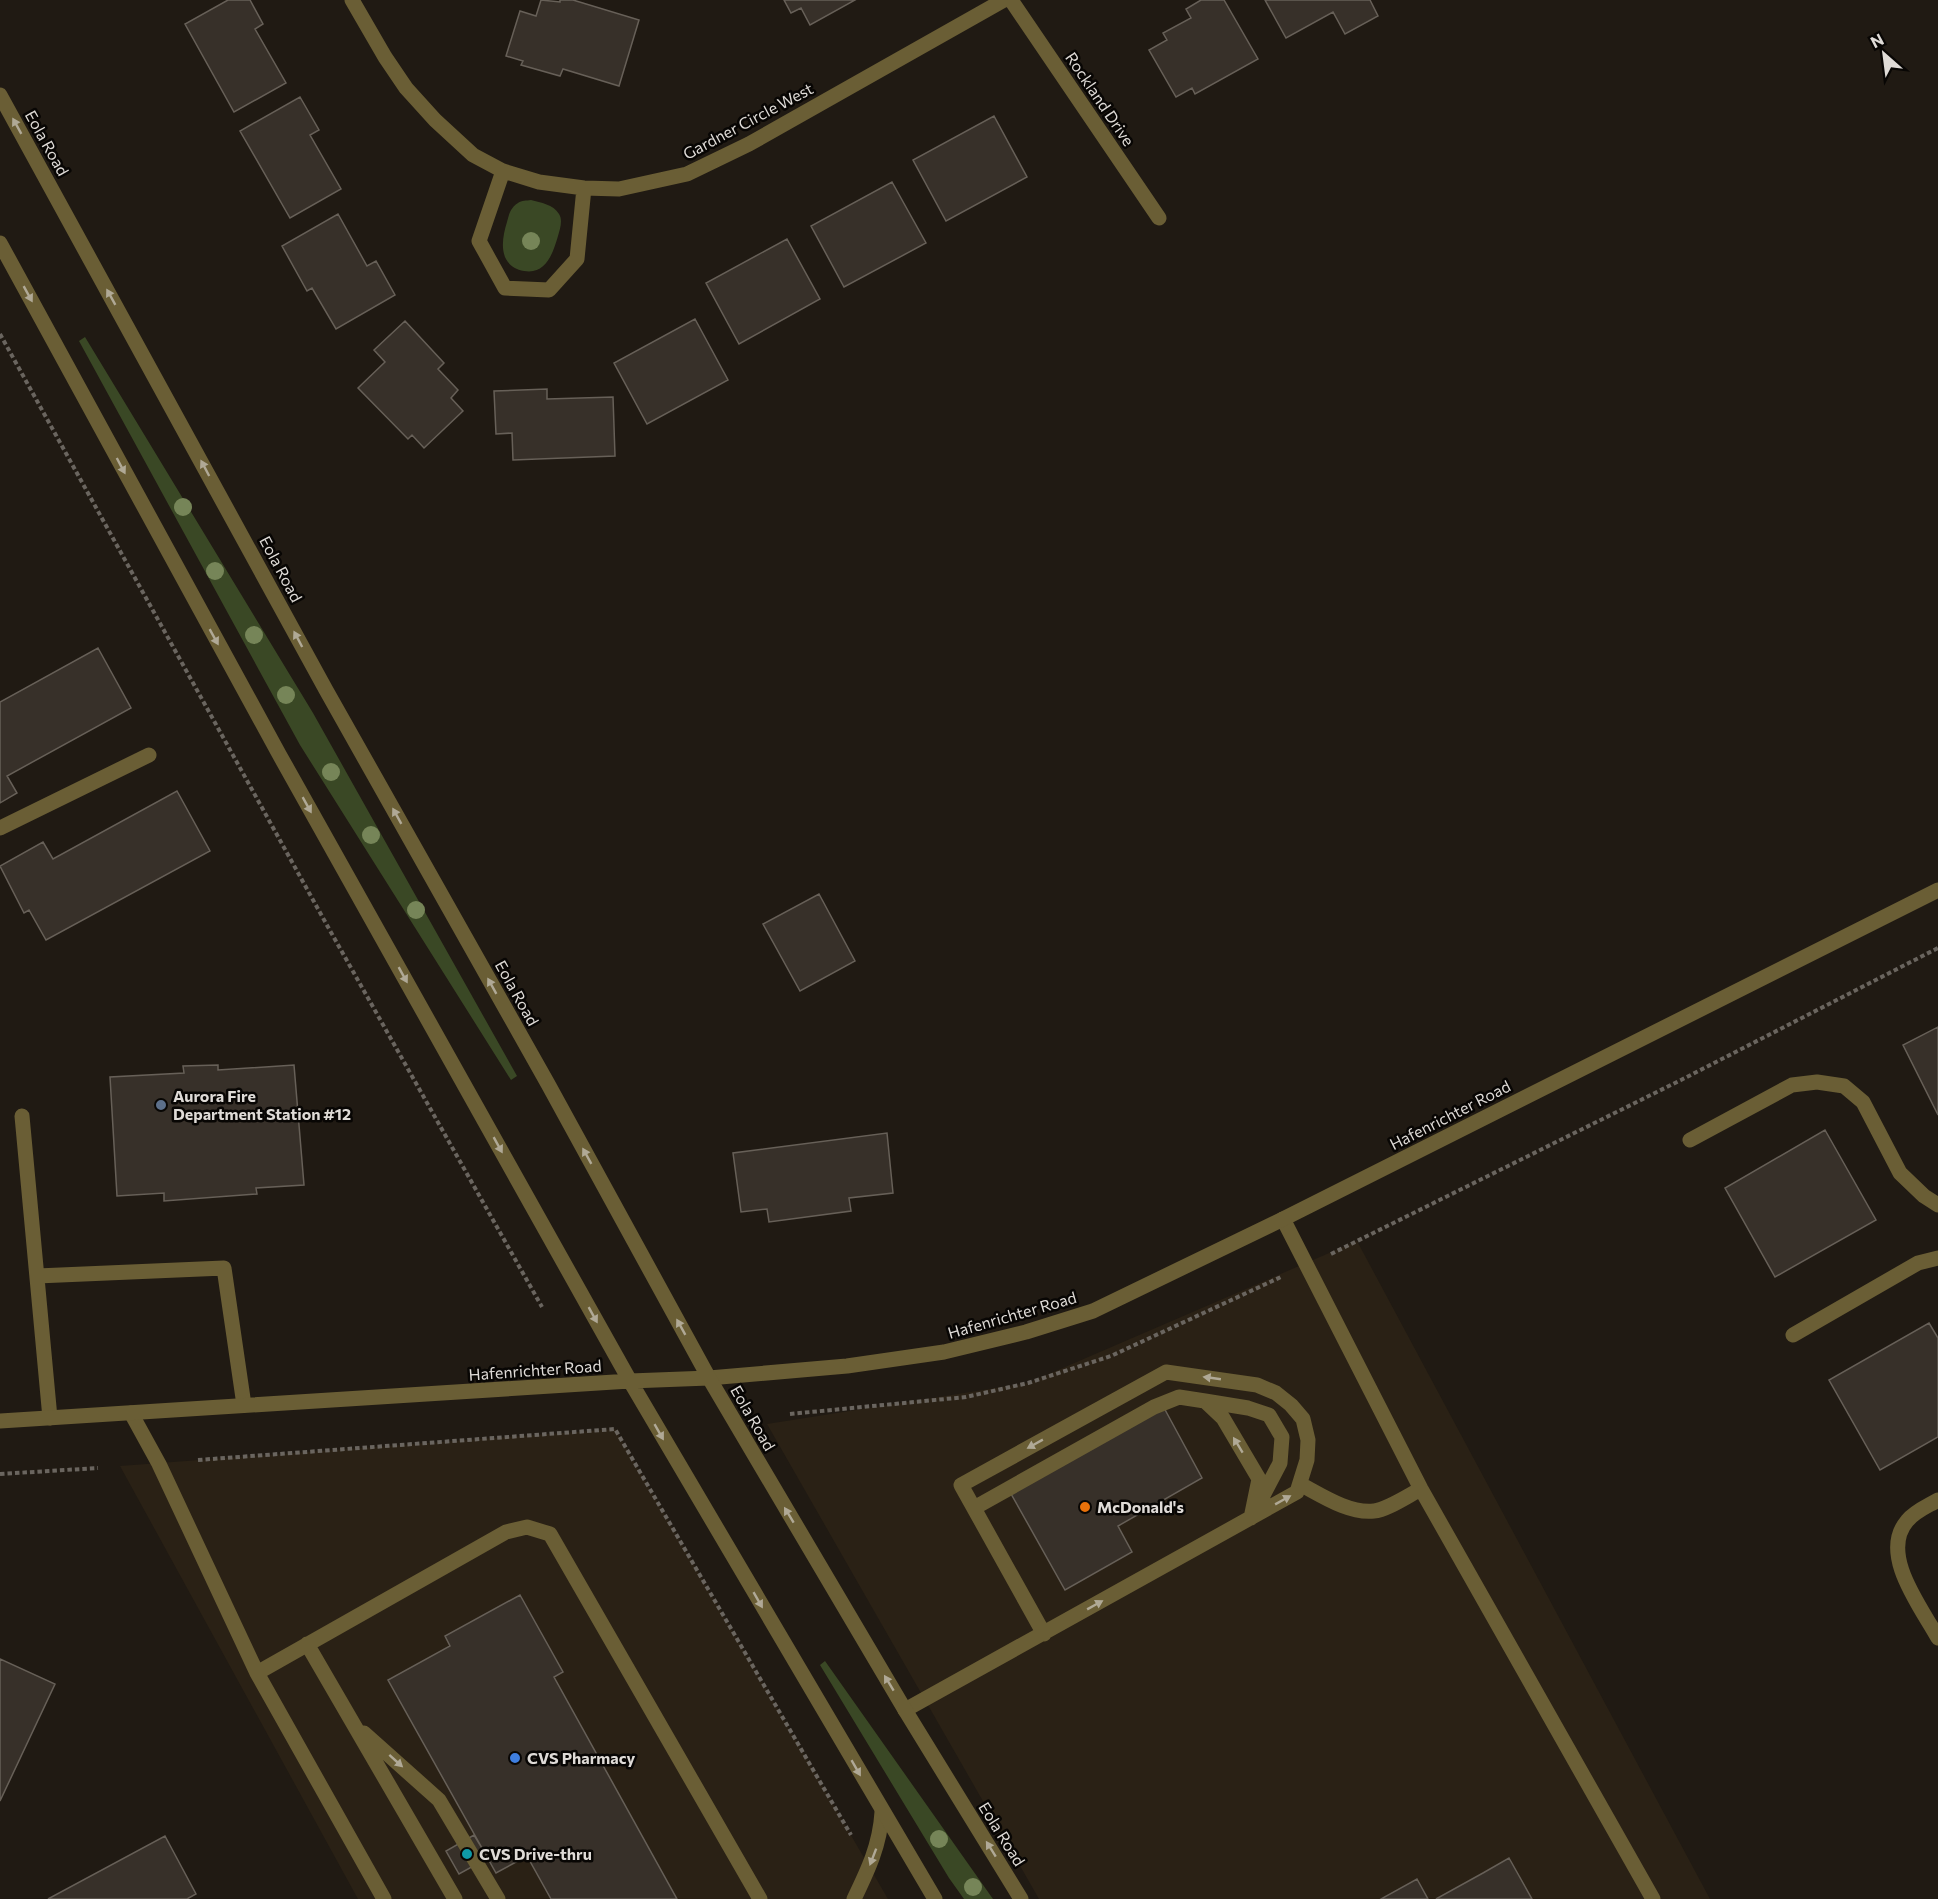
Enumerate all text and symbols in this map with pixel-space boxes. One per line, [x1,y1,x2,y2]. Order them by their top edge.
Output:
north arrow [1854,24,1914,84]
text: N [1867,29,1886,52]
street label: Rockland Drive [1062,48,1139,149]
street label: Gardner Circle West [679,78,816,163]
street label: Eola Road [22,107,73,179]
one-way arrow [12,117,22,134]
one-way arrow [23,286,33,303]
one-way arrow [106,288,116,305]
one-way arrow [116,458,126,475]
one-way arrow [200,459,210,476]
street label: Eola Road [256,533,307,605]
one-way arrow [209,629,219,646]
one-way arrow [293,630,303,647]
one-way arrow [302,797,312,814]
one-way arrow [391,808,402,824]
street label: Eola Road [492,957,543,1029]
one-way arrow [398,967,408,984]
one-way arrow [487,977,497,994]
street label: Hafenrichter Road [1386,1076,1513,1153]
place label: Aurora Fire Department Station #12 [173,1086,351,1123]
marker: Aurora Fire Department Station #12 [154,1098,168,1112]
one-way arrow [493,1137,503,1154]
one-way arrow [582,1147,592,1164]
street label: Hafenrichter Road [945,1287,1078,1342]
one-way arrow [588,1307,599,1323]
one-way arrow [676,1318,686,1335]
street label: Hafenrichter Road [468,1355,602,1384]
one-way arrow [1202,1373,1221,1383]
street label: Eola Road [727,1382,780,1454]
one-way arrow [654,1424,664,1441]
one-way arrow [1233,1437,1244,1453]
one-way arrow [1027,1439,1044,1449]
one-way arrow [1275,1495,1292,1505]
place label: McDonald's [1097,1497,1184,1516]
marker: McDonald's [1078,1500,1092,1514]
one-way arrow [784,1507,795,1523]
one-way arrow [752,1592,763,1608]
one-way arrow [1086,1600,1103,1610]
one-way arrow [883,1675,894,1691]
place label: CVS Pharmacy [527,1748,635,1767]
marker: CVS Pharmacy [508,1751,522,1765]
one-way arrow [388,1754,403,1767]
one-way arrow [851,1760,861,1777]
street label: Eola Road [975,1798,1030,1869]
one-way arrow [985,1841,996,1857]
place label: CVS Drive-thru [479,1844,592,1863]
marker: CVS Drive-thru [460,1847,474,1861]
one-way arrow [868,1848,877,1866]

